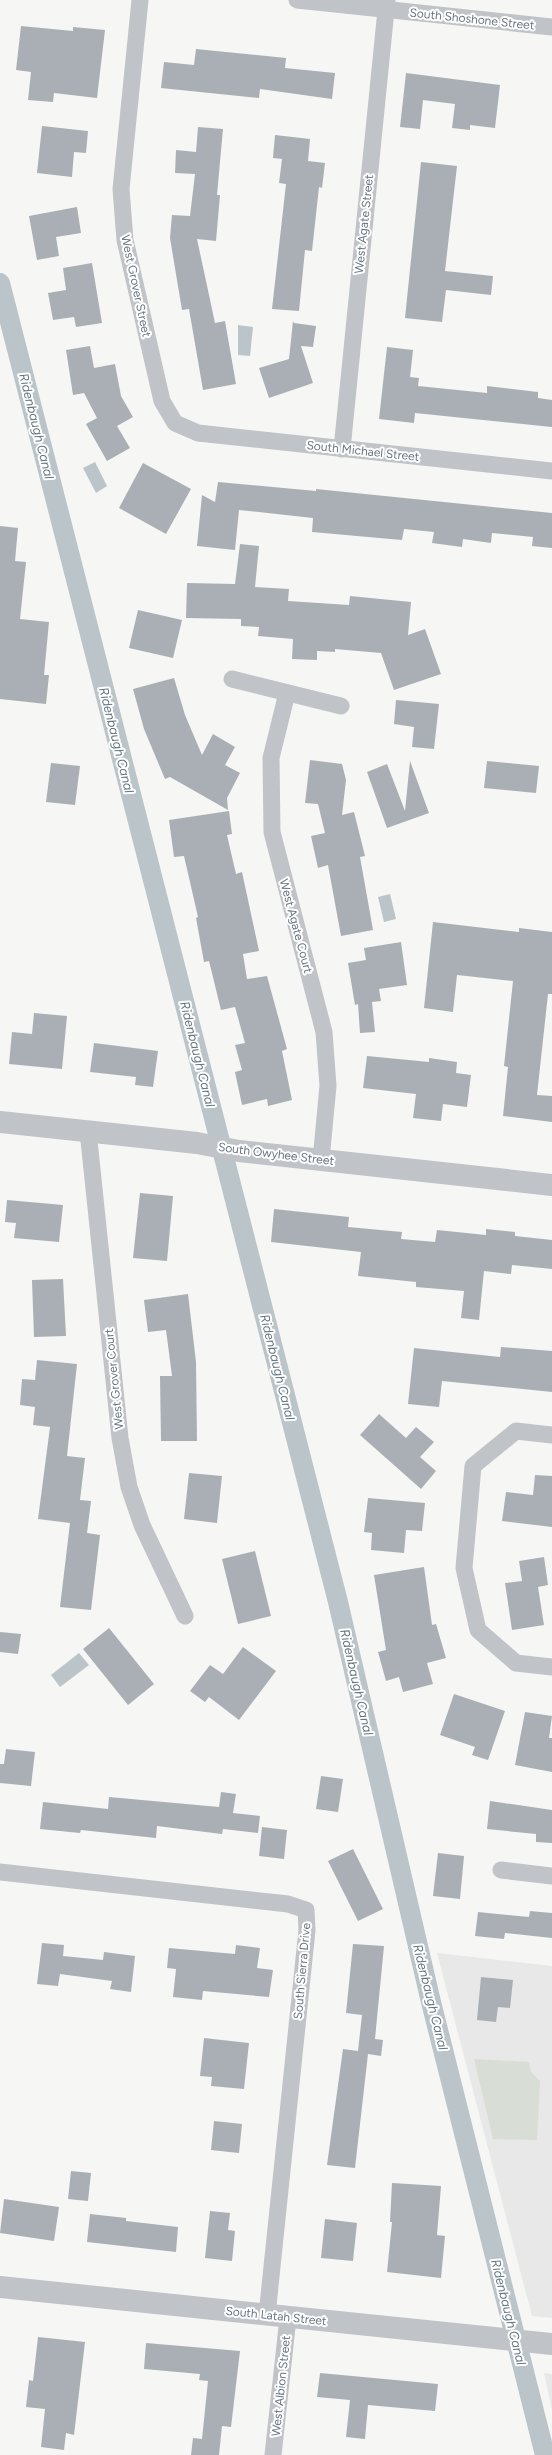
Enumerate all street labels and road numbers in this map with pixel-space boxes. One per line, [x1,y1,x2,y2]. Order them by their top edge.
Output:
street label: South Shoshone Street [409,5,535,33]
street label: West Agate Street [352,173,376,274]
street label: West Grover Street [118,234,154,339]
street label: South Michael Street [306,438,420,464]
street label: West Agate Court [277,877,315,975]
street label: South Owyhee Street [217,1140,335,1168]
street label: West Grover Court [102,1327,126,1430]
street label: South Sierra Drive [291,1922,313,2020]
street label: South Latah Street [225,2304,328,2328]
street label: West Albion Street [269,2334,293,2437]

